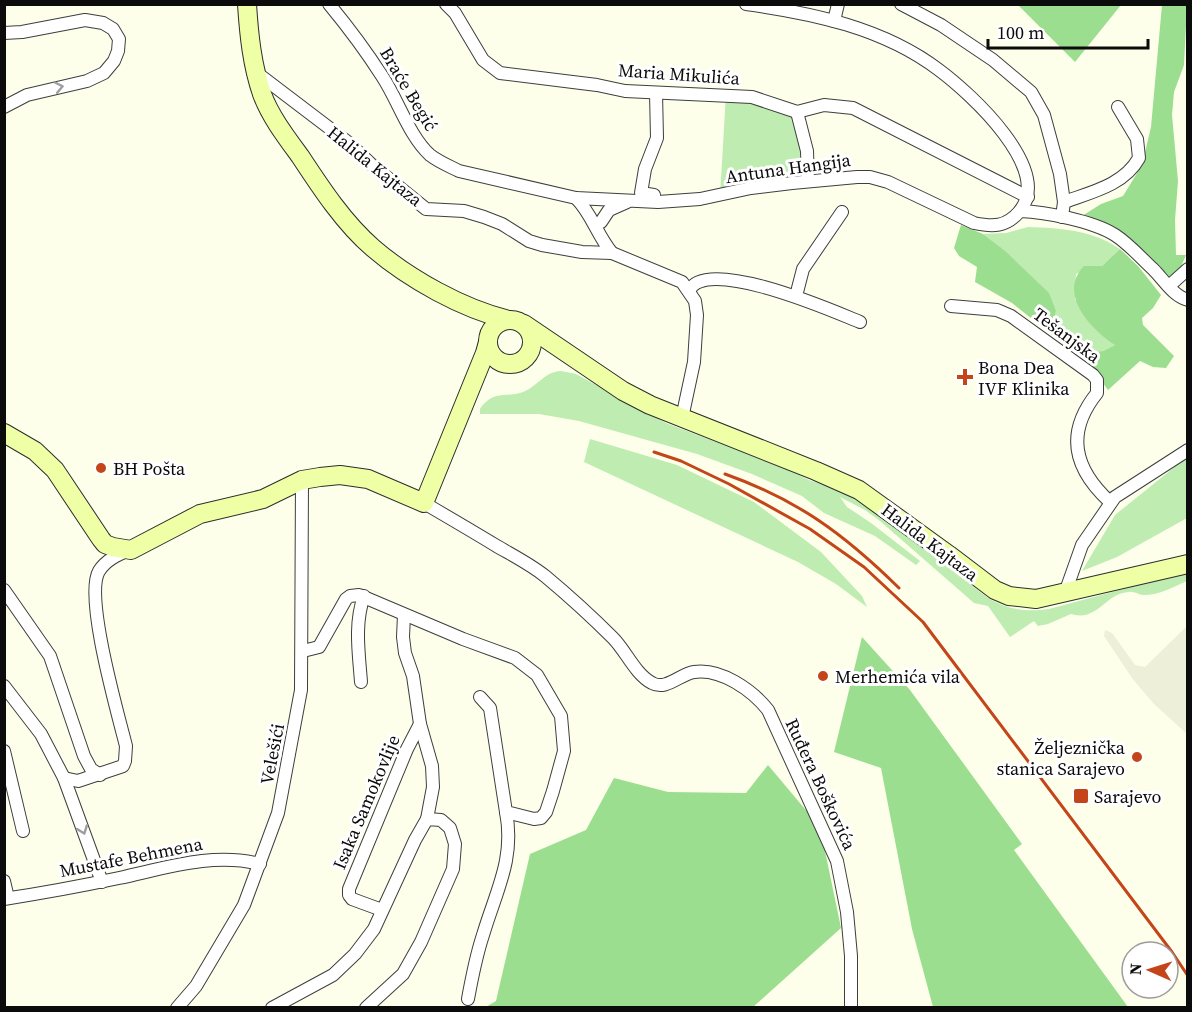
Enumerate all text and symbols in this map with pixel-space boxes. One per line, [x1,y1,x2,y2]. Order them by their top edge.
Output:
scale bar [988,12,1148,50]
text: 100 m [997,20,1044,45]
street label: Braće Begić [374,42,444,136]
street label: Maria Mikulića [617,57,742,91]
one-way arrow [54,81,64,94]
street label: Halida Kajtaza [322,120,428,213]
street label: Antuna Hangija [724,147,853,189]
street label: Tešanjska [1028,301,1106,369]
place label: Bona Dea IVF Klinika [978,355,1070,401]
marker: Bona Dea IVF Klinika [956,368,974,386]
place label: BH Pošta [113,456,186,481]
marker: BH Pošta [94,461,108,475]
street label: Halida Kajtaza [876,497,984,587]
place label: Merhemića vila [835,664,961,689]
marker: Merhemića vila [816,669,830,683]
street label: Ruđera Boškovića [780,714,863,855]
street label: Velešići [254,721,290,787]
street label: Isaka Samokovlije [326,731,406,873]
place label: Željeznička stanica Sarajevo [996,735,1126,781]
marker: Željeznička stanica Sarajevo [1130,750,1144,764]
place label: Sarajevo [1094,784,1162,809]
marker: Sarajevo [1072,787,1090,805]
one-way arrow [76,824,89,835]
street label: Mustafe Behmena [57,831,205,883]
north arrow [1120,940,1180,1000]
text: N [1124,962,1146,976]

